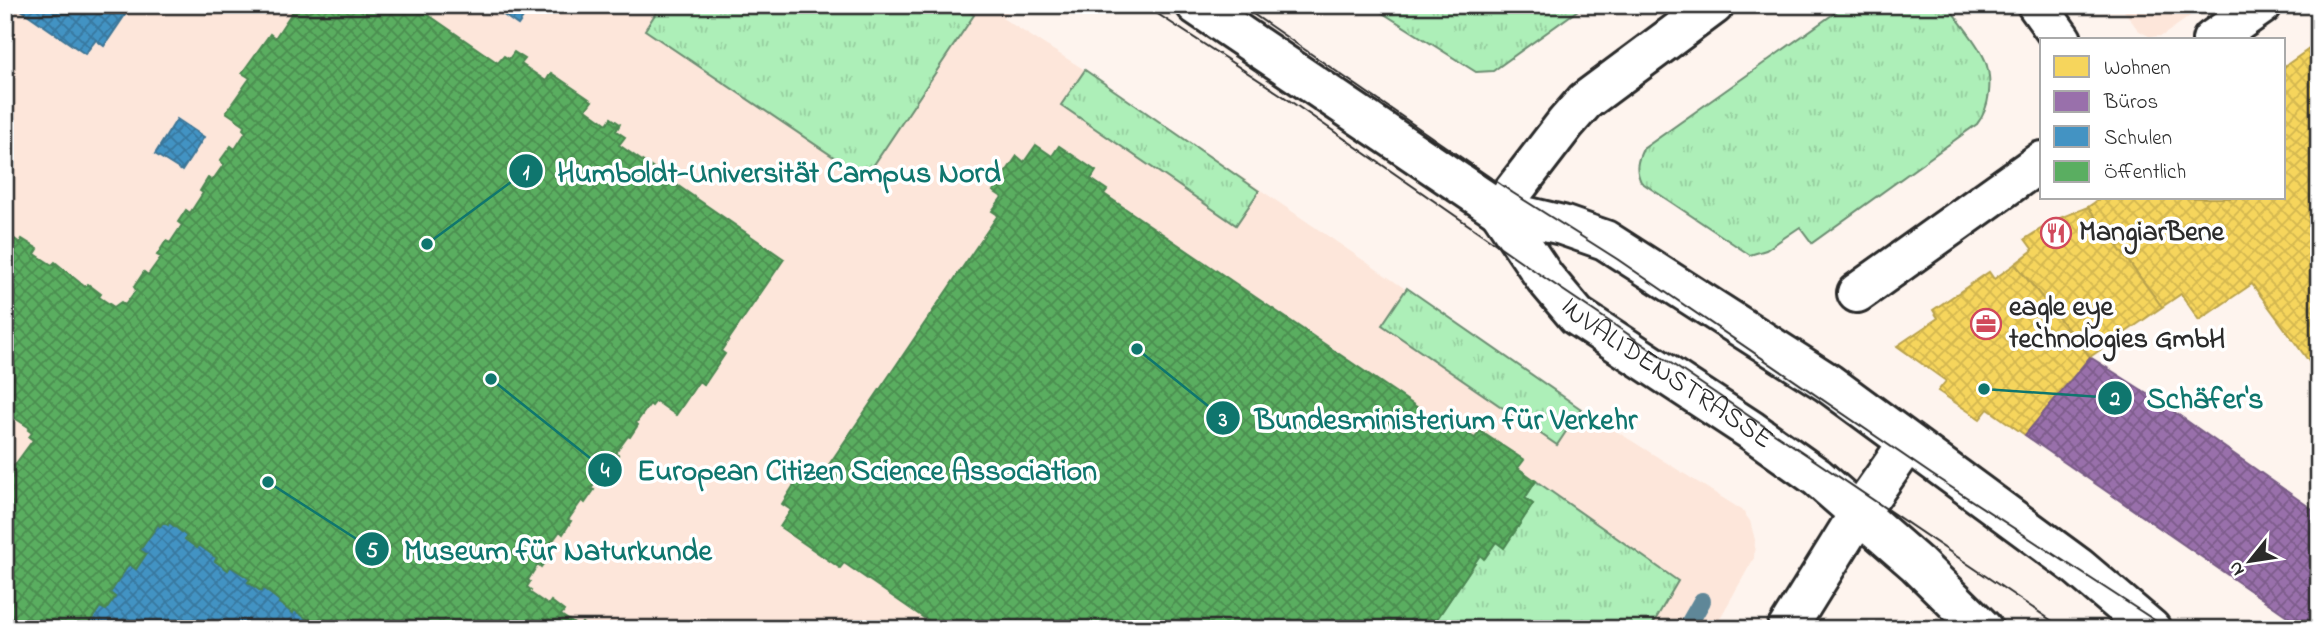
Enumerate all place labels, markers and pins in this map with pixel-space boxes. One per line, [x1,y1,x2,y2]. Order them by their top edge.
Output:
callout: Humboldt-Universität Campus Nord [508,146,1015,197]
place label: MangiarBene [2079,213,2226,255]
restaurant icon: MangiarBene [2039,216,2073,250]
place label: eagle eye technologies GmbH [2008,288,2225,362]
office icon: eagle eye technologies GmbH [1969,307,2003,341]
callout: Schäfer's [2098,372,2278,423]
callout: Bundesministerium für Verkehr [1206,393,1651,444]
callout: European Citizen Science Association [588,444,1111,495]
callout: Museum für Naturkunde [355,524,726,575]

